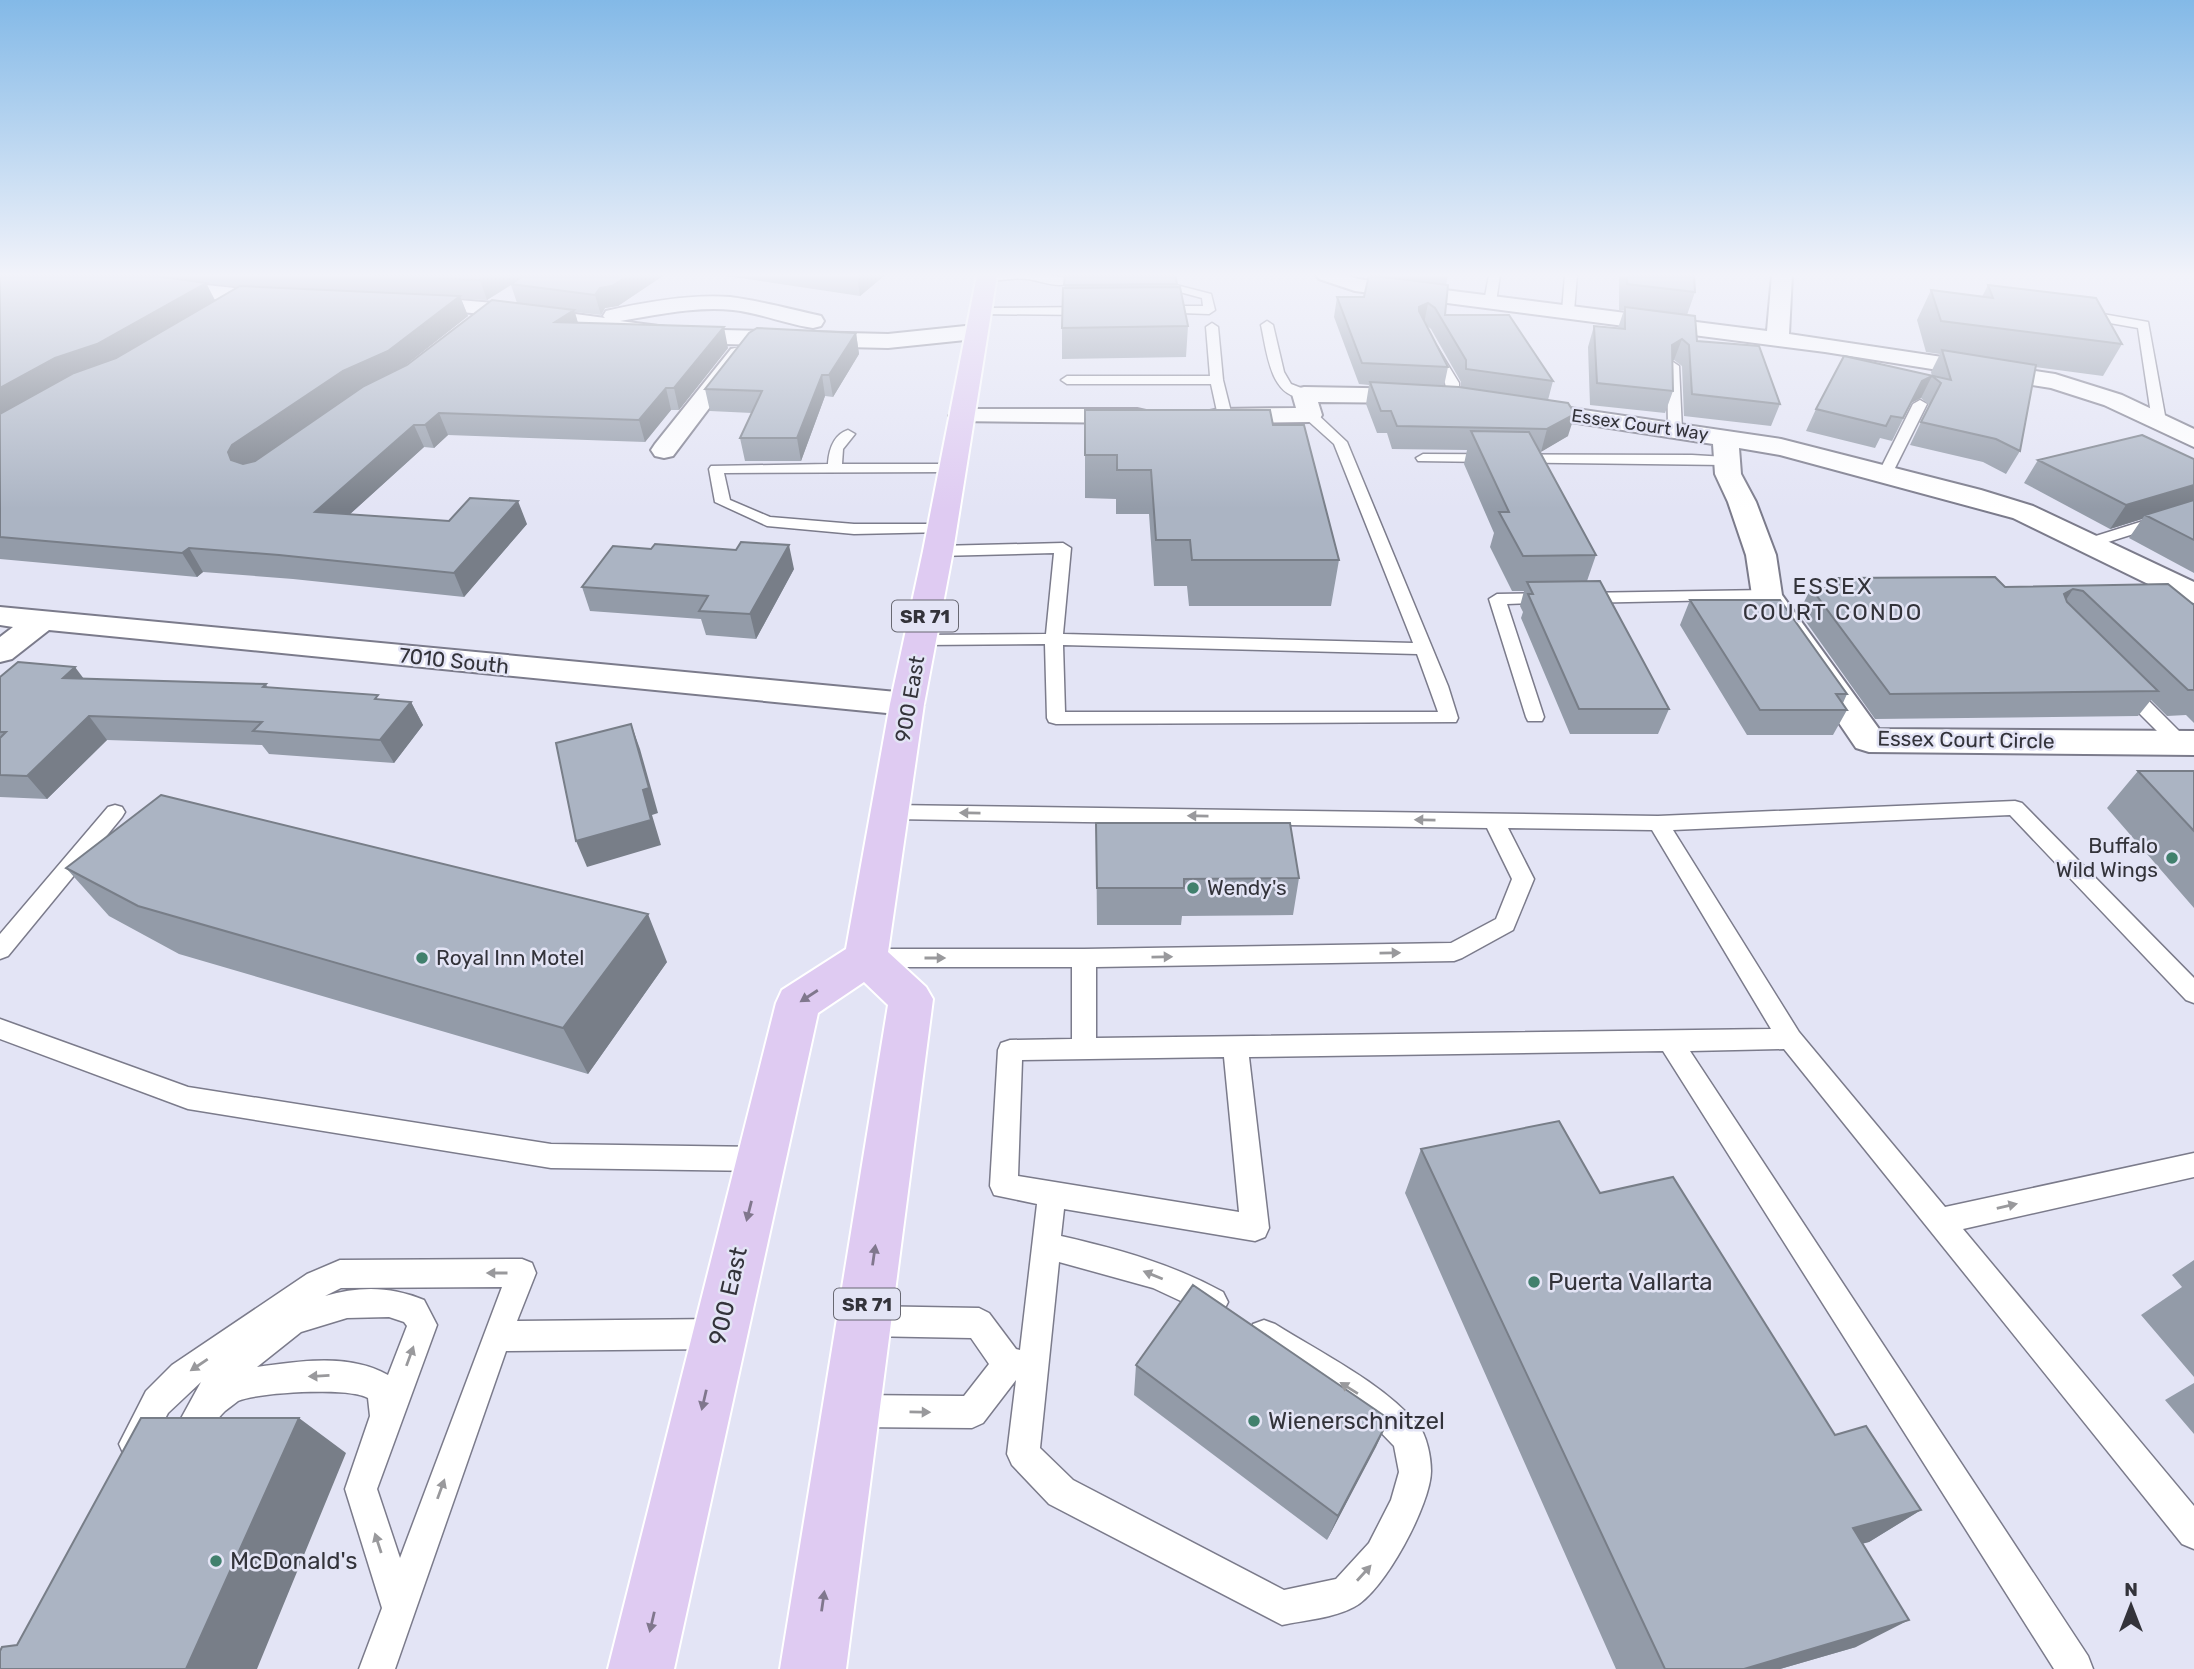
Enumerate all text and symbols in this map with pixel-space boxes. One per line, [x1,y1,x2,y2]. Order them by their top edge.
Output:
street label: Essex Court Way [1570,404,1710,446]
district label: ESSEX COURT CONDO [1743,572,1923,626]
road number: SR 71 [892,600,958,632]
street label: 7010 South [398,642,510,679]
street label: 900 East [890,654,929,744]
street label: Essex Court Circle [1877,725,2055,754]
one-way arrow [959,807,981,819]
one-way arrow [1187,810,1209,822]
one-way arrow [1414,814,1436,826]
place label: Buffalo Wild Wings [2056,833,2158,882]
marker: Buffalo Wild Wings [2164,850,2180,866]
place label: Wendy's [1207,875,1287,900]
marker: Wendy's [1185,880,1201,896]
place label: Royal Inn Motel [436,945,584,970]
one-way arrow [1379,947,1401,959]
marker: Royal Inn Motel [414,950,430,966]
one-way arrow [1151,951,1173,963]
one-way arrow [924,952,946,964]
one-way arrow [800,989,819,1002]
one-way arrow [743,1200,754,1222]
one-way arrow [1996,1201,2018,1212]
street label: 900 East [703,1244,753,1348]
one-way arrow [869,1244,880,1266]
one-way arrow [486,1267,508,1279]
place label: Puerta Vallarta [1548,1268,1713,1296]
one-way arrow [1142,1269,1163,1280]
marker: Puerta Vallarta [1526,1274,1542,1290]
road number: SR 71 [834,1288,900,1320]
one-way arrow [405,1346,416,1367]
one-way arrow [190,1358,208,1372]
one-way arrow [308,1371,330,1382]
one-way arrow [1339,1382,1358,1395]
one-way arrow [698,1390,709,1412]
one-way arrow [909,1406,931,1417]
place label: Wienerschnitzel [1268,1407,1445,1435]
marker: Wienerschnitzel [1246,1413,1262,1429]
one-way arrow [436,1479,447,1500]
one-way arrow [373,1532,383,1553]
place label: McDonald's [230,1547,357,1575]
marker: McDonald's [208,1553,224,1569]
one-way arrow [1356,1564,1372,1582]
north arrow [2096,1571,2166,1641]
text: N [2124,1578,2138,1601]
one-way arrow [818,1590,829,1612]
one-way arrow [646,1611,657,1633]

